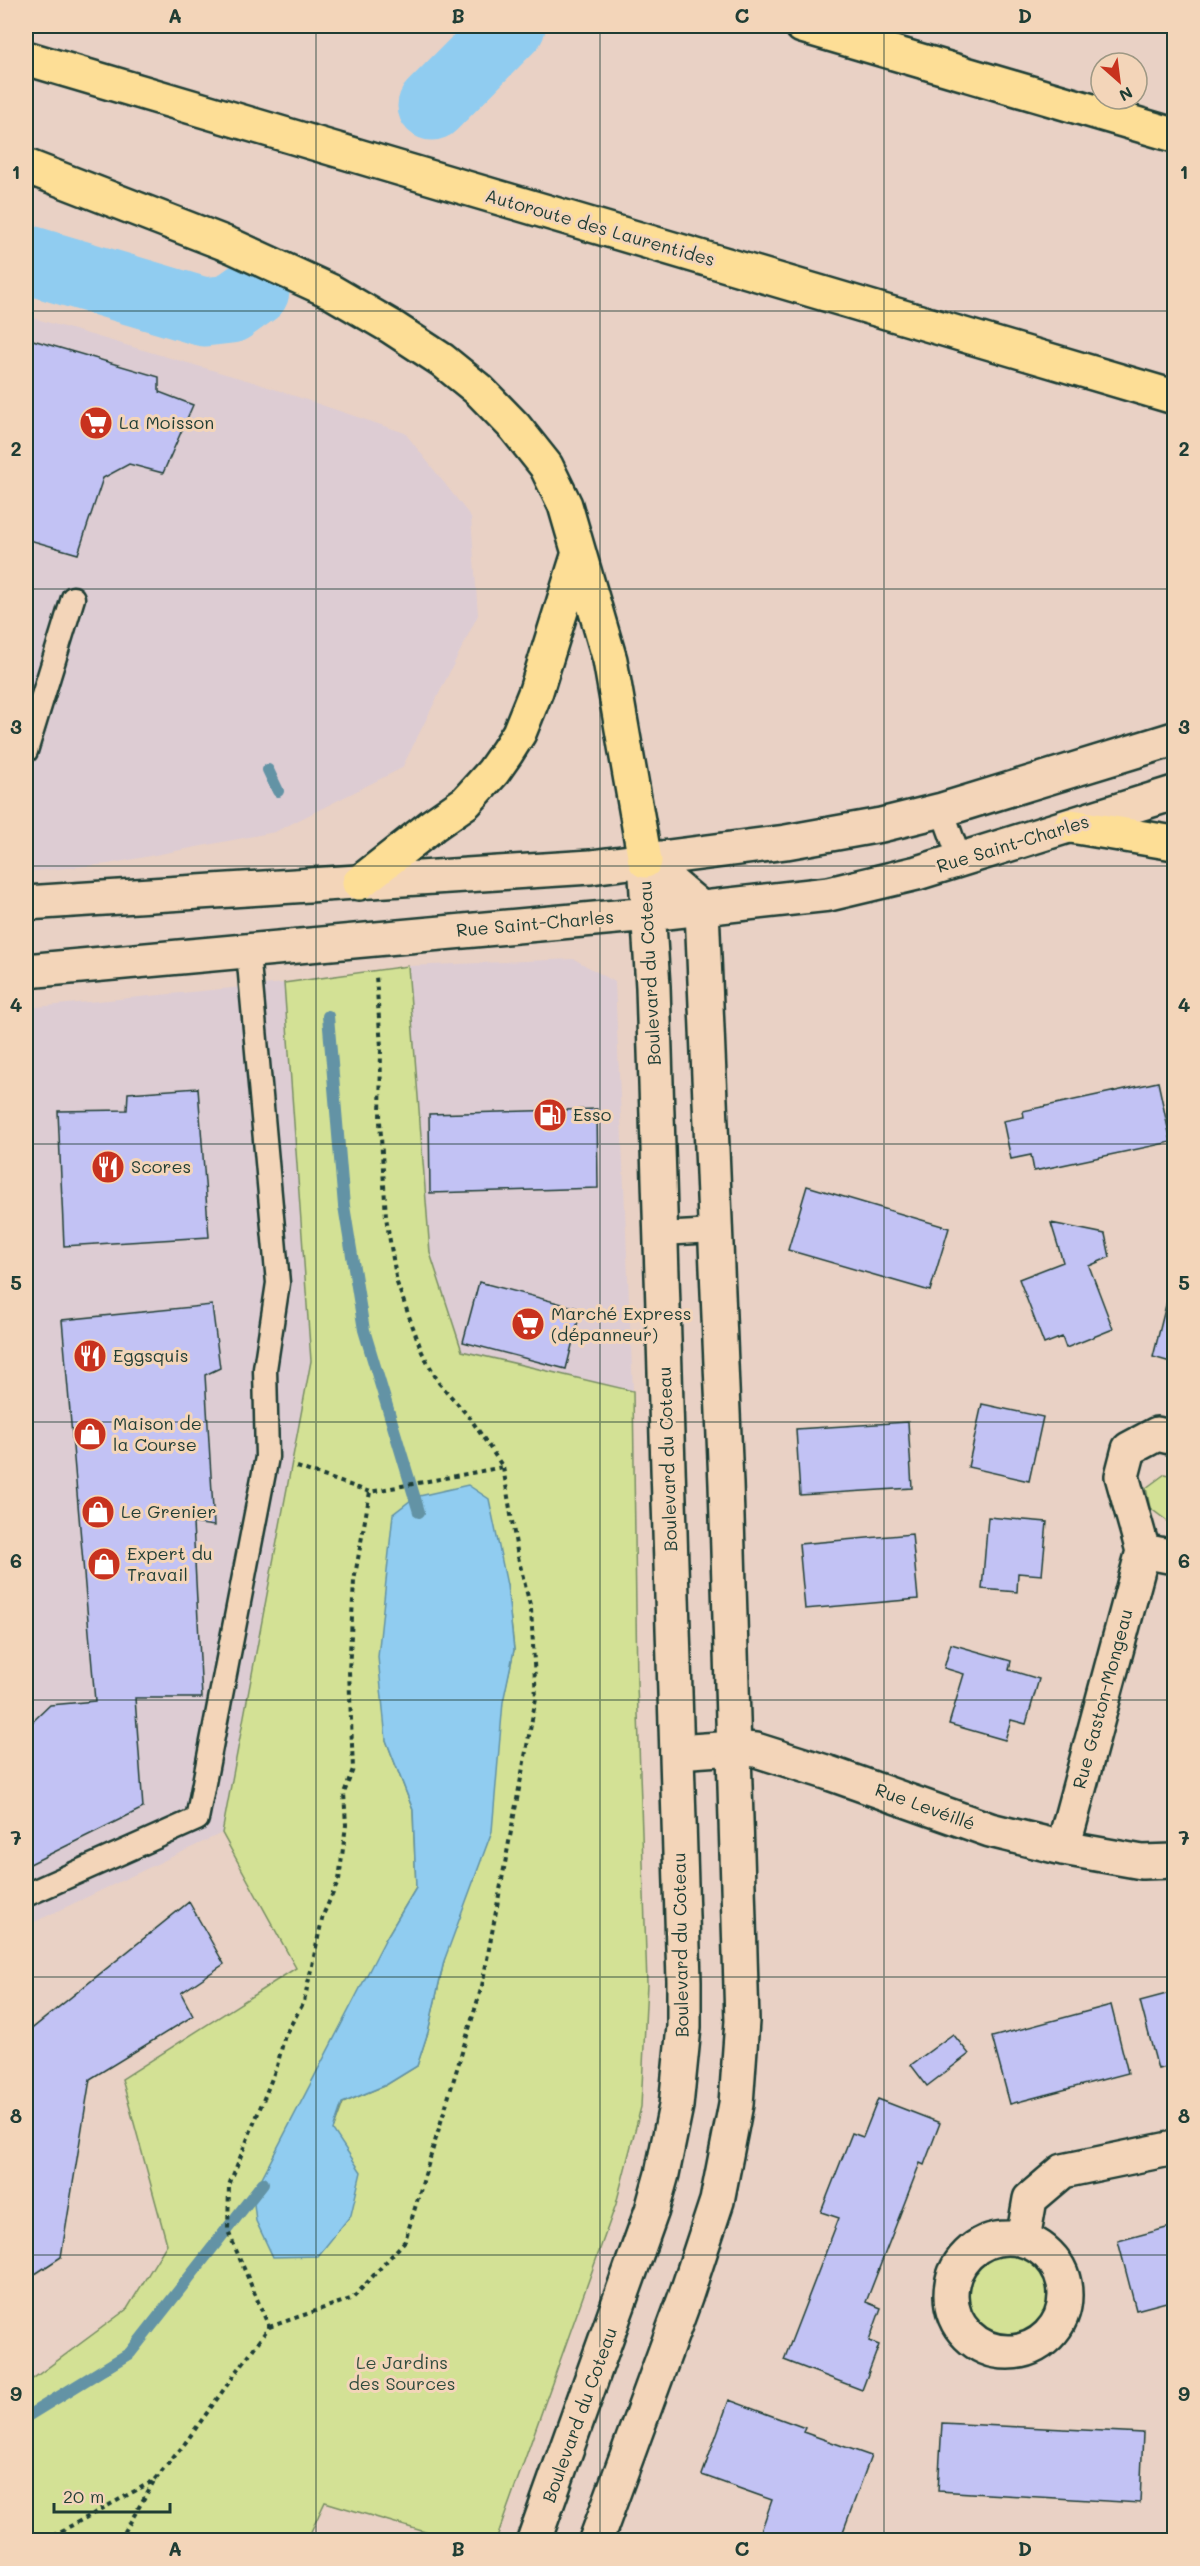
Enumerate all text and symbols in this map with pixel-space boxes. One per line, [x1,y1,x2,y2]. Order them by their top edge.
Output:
text: A [168,2,182,28]
text: B [451,2,465,28]
text: C [735,2,750,28]
text: D [1018,2,1032,28]
north arrow [1089,51,1149,111]
text: N [1116,83,1137,107]
text: 1 [12,158,20,184]
text: 1 [1180,158,1188,184]
street label: Autoroute des Laurentides [483,183,718,271]
supermarket icon: La Moisson [78,405,114,441]
place label: La Moisson [119,410,214,434]
text: 2 [10,435,22,461]
text: 2 [1178,435,1190,461]
text: 3 [10,713,22,739]
text: 3 [1178,713,1190,739]
street label: Rue Saint-Charles [934,808,1092,878]
street label: Boulevard du Coteau [632,880,666,1066]
street label: Rue Saint-Charles [455,904,615,942]
text: 4 [10,991,23,1017]
text: 4 [1178,991,1191,1017]
fuel station icon: Esso [532,1097,568,1133]
place label: Esso [573,1102,612,1126]
restaurant icon: Scores [90,1149,126,1185]
place label: Scores [131,1154,191,1178]
text: 5 [10,1269,22,1295]
text: 5 [1178,1269,1190,1295]
place label: Marché Express (dépanneur) [551,1301,692,1346]
supermarket icon: Marché Express (dépanneur) [510,1306,546,1342]
restaurant icon: Eggsquis [72,1338,108,1374]
place label: Eggsquis [113,1343,189,1367]
street label: Boulevard du Coteau [652,1366,682,1552]
place label: Maison de la Course [113,1411,202,1456]
shop icon: Maison de la Course [72,1416,108,1452]
shop icon: Le Grenier [80,1494,116,1530]
place label: Le Grenier [121,1499,217,1523]
place label: Expert du Travail [127,1541,213,1586]
shop icon: Expert du Travail [86,1546,122,1582]
text: 6 [10,1547,22,1573]
text: 6 [1178,1547,1190,1573]
street label: Rue Gaston-Mongeau [1066,1606,1138,1791]
street label: Rue Levéillé [872,1777,979,1835]
text: 7 [10,1824,22,1850]
text: 7 [1178,1824,1190,1850]
street label: Boulevard du Coteau [666,1852,694,2038]
text: 8 [10,2102,22,2128]
text: 8 [1178,2102,1190,2128]
street label: Boulevard du Coteau [536,2324,622,2506]
park label: Le Jardins des Sources [348,2350,456,2395]
text: 9 [10,2380,22,2406]
text: 9 [1178,2380,1190,2406]
scale bar [54,2476,170,2514]
text: 20 m [63,2484,104,2508]
text: A [168,2535,182,2561]
text: B [451,2535,465,2561]
text: C [735,2535,750,2561]
text: D [1018,2535,1032,2561]

